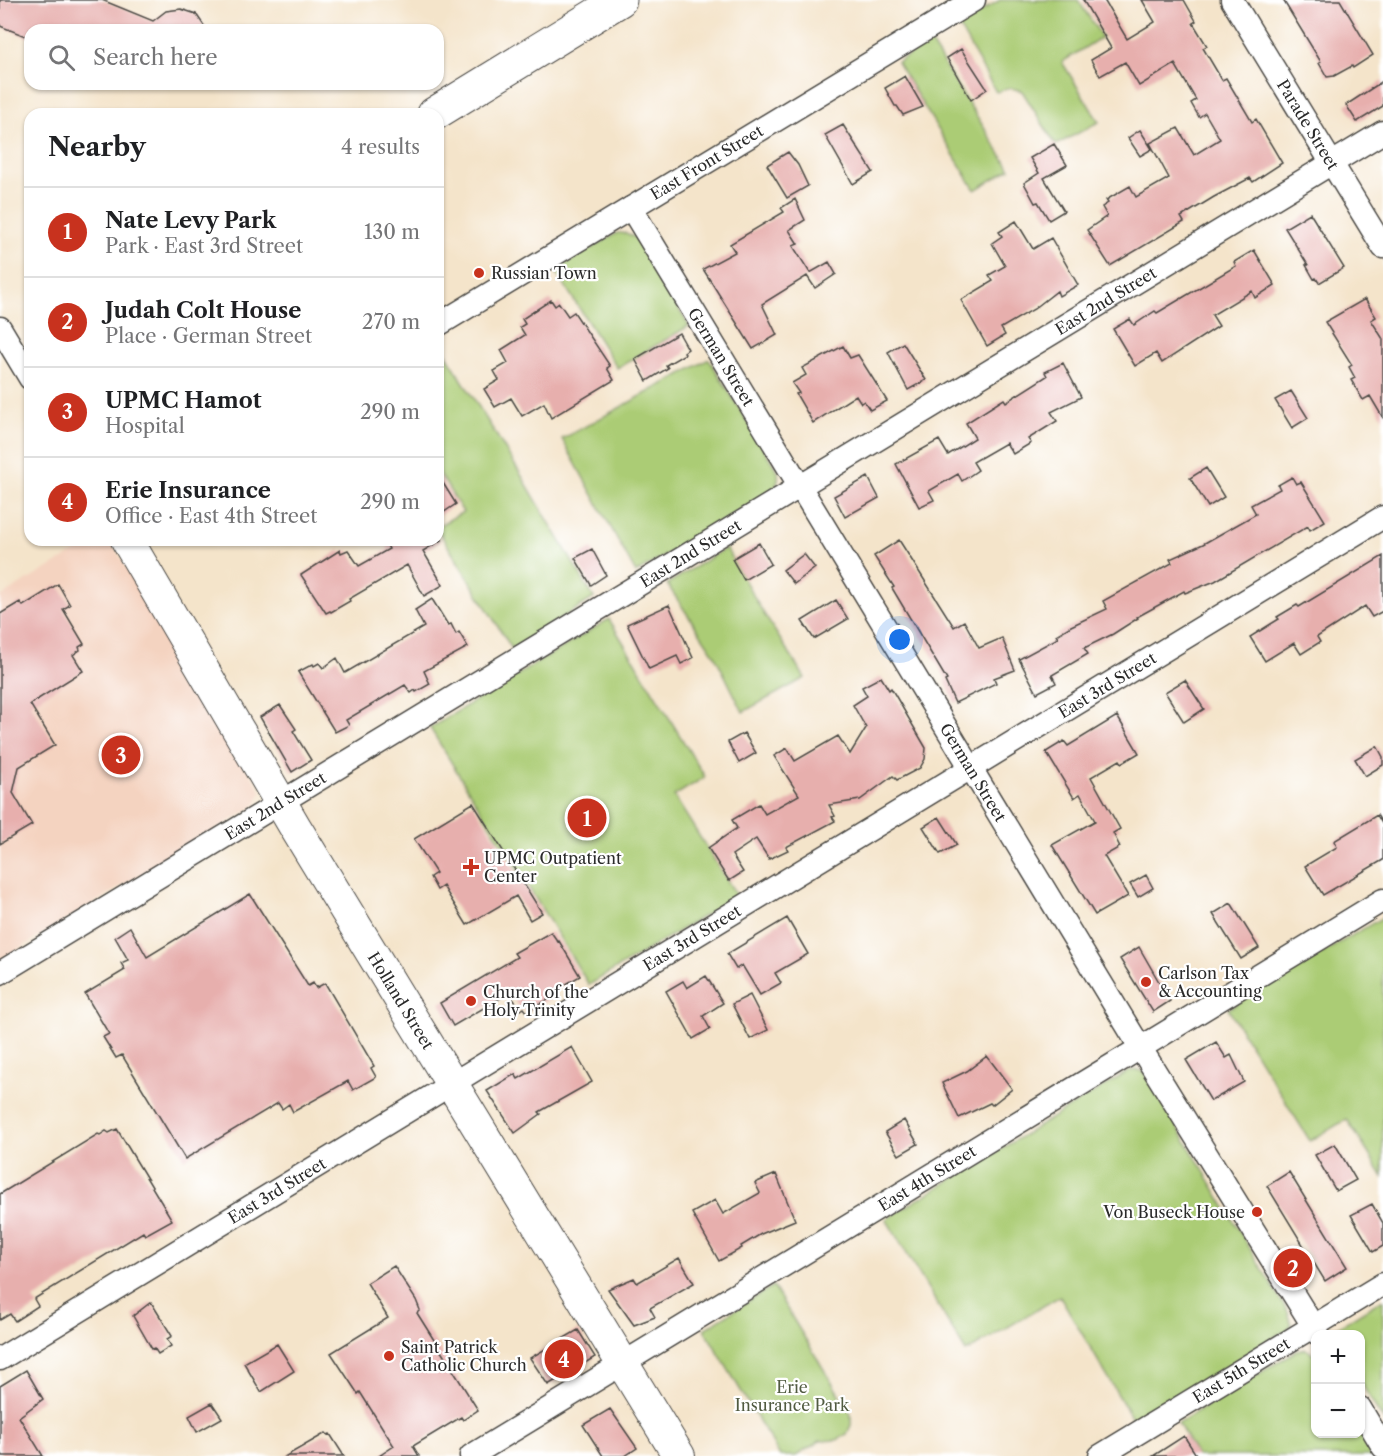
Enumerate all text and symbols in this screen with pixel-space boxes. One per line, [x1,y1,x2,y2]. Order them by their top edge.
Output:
search box [24,24,444,90]
icon: search [45,41,78,74]
text: Search here [93,44,218,71]
street label: Parade Street [1273,76,1344,174]
street label: East Front Street [646,120,767,204]
text: Nearby [48,131,146,163]
text: 4 results [341,135,420,159]
text: Nate Levy Park [105,207,276,234]
text: 1 [63,220,72,244]
text: 130 m [364,220,420,244]
text: Park · East 3rd Street [105,234,303,258]
street label: East 2nd Street [1051,262,1160,339]
place label: Russian Town [491,263,597,283]
marker: Russian Town [472,266,486,280]
text: Judah Colt House [105,297,301,324]
street label: German Street [684,304,759,410]
text: 2 [62,310,73,334]
text: 270 m [362,310,420,334]
text: Place · German Street [105,324,312,348]
text: UPMC Hamot [105,387,262,414]
text: 3 [62,400,73,424]
text: 290 m [360,400,420,424]
text: Hospital [105,414,185,438]
text: Erie Insurance [105,477,271,504]
text: 4 [62,490,73,514]
text: 290 m [360,490,420,514]
text: Office · East 4th Street [105,504,317,528]
street label: East 2nd Street [636,515,745,592]
your location [885,625,914,654]
street label: East 3rd Street [1054,647,1160,722]
street label: German Street [936,719,1011,825]
pin: 3 [102,732,140,777]
street label: East 2nd Street [221,767,330,844]
pin: 1 [568,796,606,840]
place label: UPMC Outpatient Center [484,848,622,886]
marker: UPMC Outpatient Center [462,858,480,876]
street label: East 3rd Street [639,900,745,975]
street label: Holland Street [364,948,439,1053]
place label: Carlson Tax & Accounting [1158,963,1262,1001]
marker: Carlson Tax & Accounting [1139,975,1153,989]
place label: Church of the Holy Trinity [483,982,589,1020]
marker: Church of the Holy Trinity [464,994,478,1008]
street label: East 4th Street [874,1140,980,1215]
street label: East 3rd Street [224,1153,330,1228]
place label: Von Buseck House [1102,1202,1245,1222]
marker: Von Buseck House [1250,1205,1264,1219]
pin: 2 [1274,1246,1312,1290]
map controls [1311,1330,1365,1438]
button: + [1311,1330,1365,1384]
street label: East 5th Street [1189,1333,1294,1407]
pin: 4 [544,1336,584,1382]
place label: Saint Patrick Catholic Church [401,1337,527,1375]
marker: Saint Patrick Catholic Church [382,1349,396,1363]
park label: Erie Insurance Park [735,1377,850,1415]
button: − [1311,1384,1365,1438]

